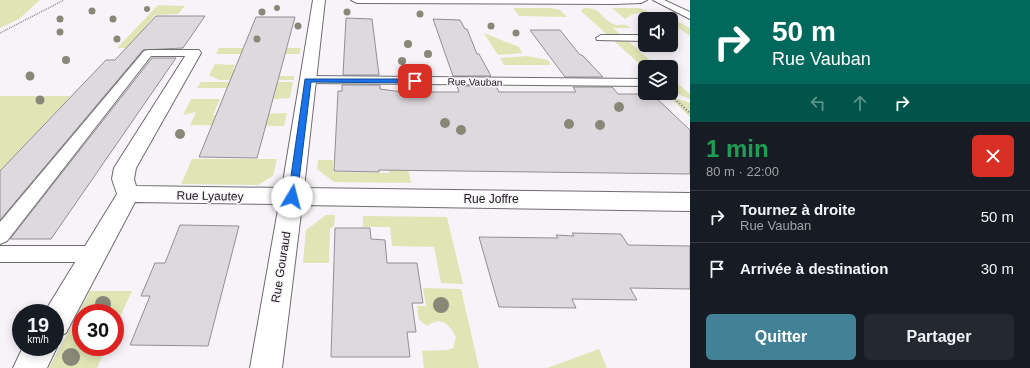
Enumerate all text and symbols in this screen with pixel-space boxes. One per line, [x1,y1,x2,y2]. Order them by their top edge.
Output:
map controls [638,12,678,100]
button: sound [638,12,678,52]
icon: right [706,16,758,68]
text: 50 m [772,16,836,47]
text: Rue Vauban [772,49,871,69]
button: layers [638,60,678,100]
pin [398,64,432,98]
icon: arrive [404,70,426,92]
street label: Rue Vauban [447,76,503,88]
icon: left [807,92,829,114]
icon: ahead [849,92,871,114]
icon: right [891,92,913,114]
text: 1 min [706,135,769,162]
button: close [972,135,1014,177]
text: 80 m · 22:00 [706,164,779,179]
position arrow [271,176,313,218]
street label: Rue Lyautey [176,188,244,204]
street label: Rue Joffre [463,192,519,206]
text: Tournez à droite [740,201,856,218]
icon: right [706,206,728,228]
text: 50 m [981,208,1014,225]
text: Rue Vauban [740,218,811,233]
street label: Rue Gouraud [268,230,294,304]
icon: arrive [706,258,728,280]
text: Arrivée à destination [740,260,888,277]
text: 30 m [981,260,1014,277]
speed limit sign: 30 [72,304,124,356]
text: 19 [27,314,49,336]
button: Quitter [706,314,856,360]
button: Partager [864,314,1014,360]
text: km/h [27,334,49,345]

